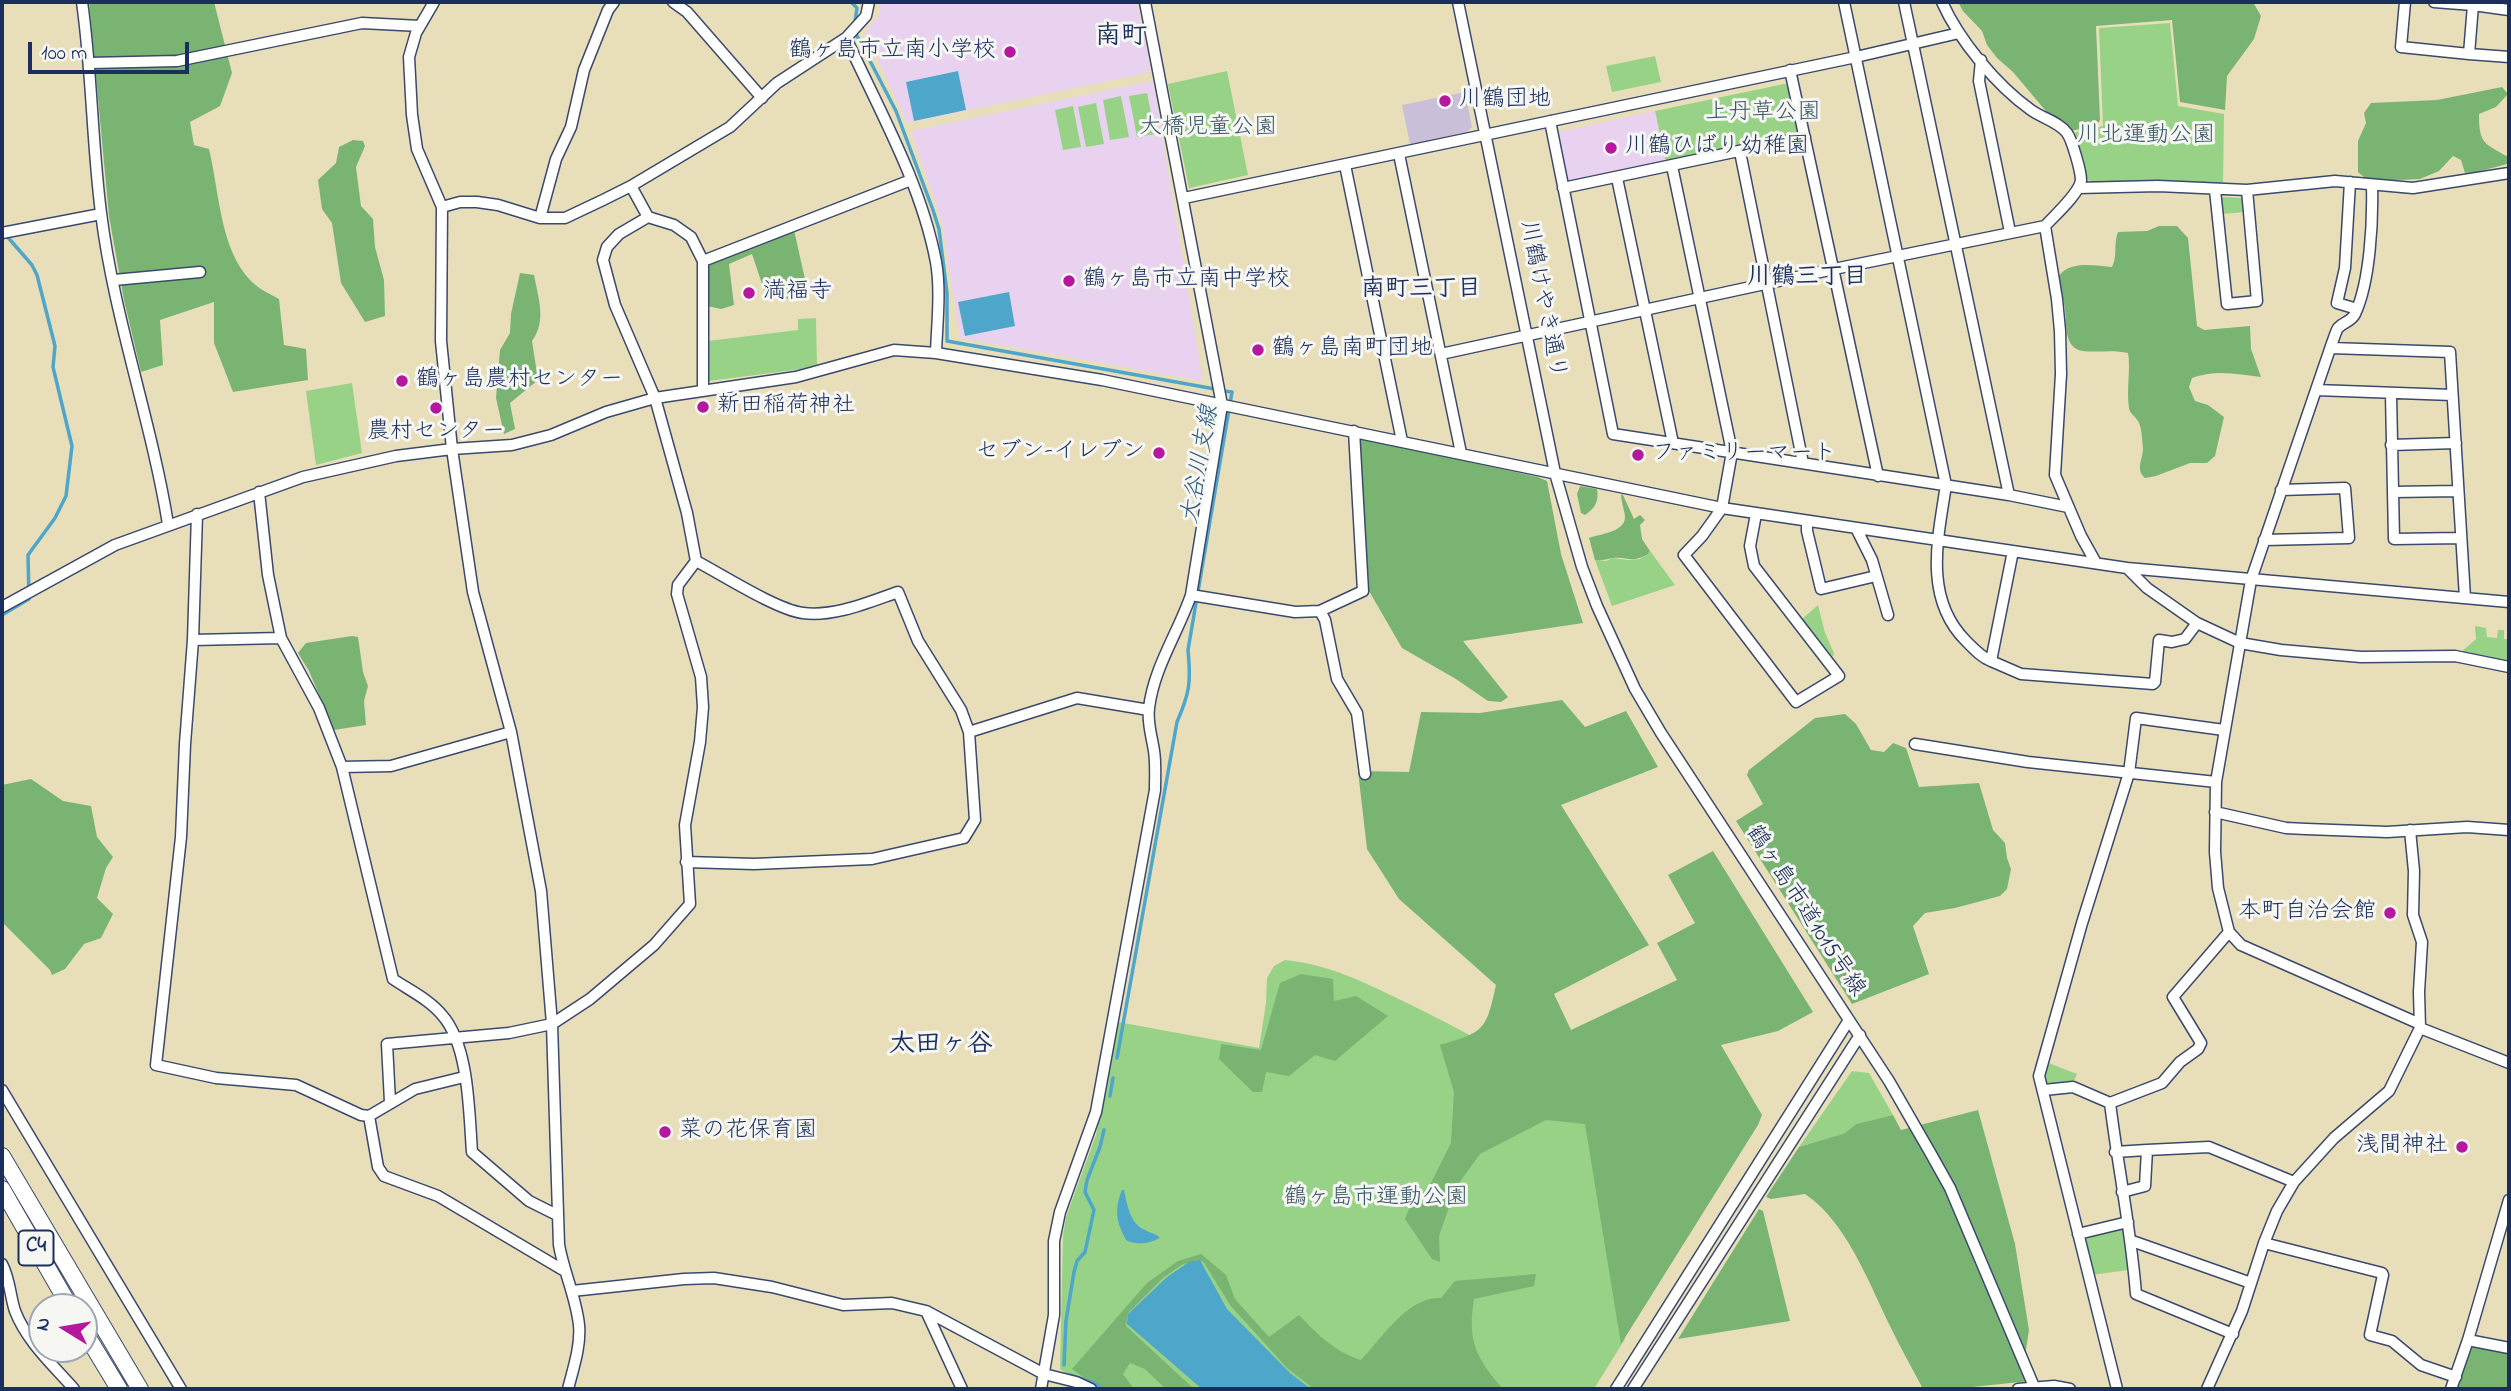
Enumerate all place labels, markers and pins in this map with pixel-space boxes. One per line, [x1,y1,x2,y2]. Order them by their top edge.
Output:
place label: 鶴ヶ島市立南小学校 [789,38,996,66]
marker: 鶴ヶ島市立南小学校 [1002,44,1018,60]
place label: 川鶴団地 [1459,87,1551,115]
marker: 川鶴団地 [1437,93,1453,109]
place label: 川鶴ひばり幼稚園 [1625,134,1809,162]
marker: 川鶴ひばり幼稚園 [1603,140,1619,156]
place label: 鶴ヶ島市立南中学校 [1083,267,1290,295]
marker: 鶴ヶ島市立南中学校 [1061,273,1077,289]
place label: 満福寺 [763,279,832,307]
marker: 満福寺 [741,285,757,301]
place label: 鶴ヶ島南町団地 [1272,336,1433,364]
marker: 鶴ヶ島南町団地 [1250,342,1266,358]
place label: 鶴ヶ島農村センター [416,367,623,395]
marker: 鶴ヶ島農村センター [394,373,410,389]
place label: 新田稲荷神社 [717,393,855,421]
marker: 新田稲荷神社 [695,399,711,415]
marker: 農村センター [428,400,444,416]
place label: 農村センター [367,419,505,447]
place label: セブン-イレブン [975,439,1145,467]
place label: ファミリーマート [1652,441,1836,469]
marker: セブン-イレブン [1151,445,1167,461]
marker: ファミリーマート [1630,447,1646,463]
place label: 本町自治会館 [2238,899,2376,927]
marker: 本町自治会館 [2382,905,2398,921]
place label: 菜の花保育園 [679,1118,817,1146]
marker: 菜の花保育園 [657,1124,673,1140]
place label: 浅間神社 [2356,1133,2448,1161]
marker: 浅間神社 [2454,1139,2470,1155]

